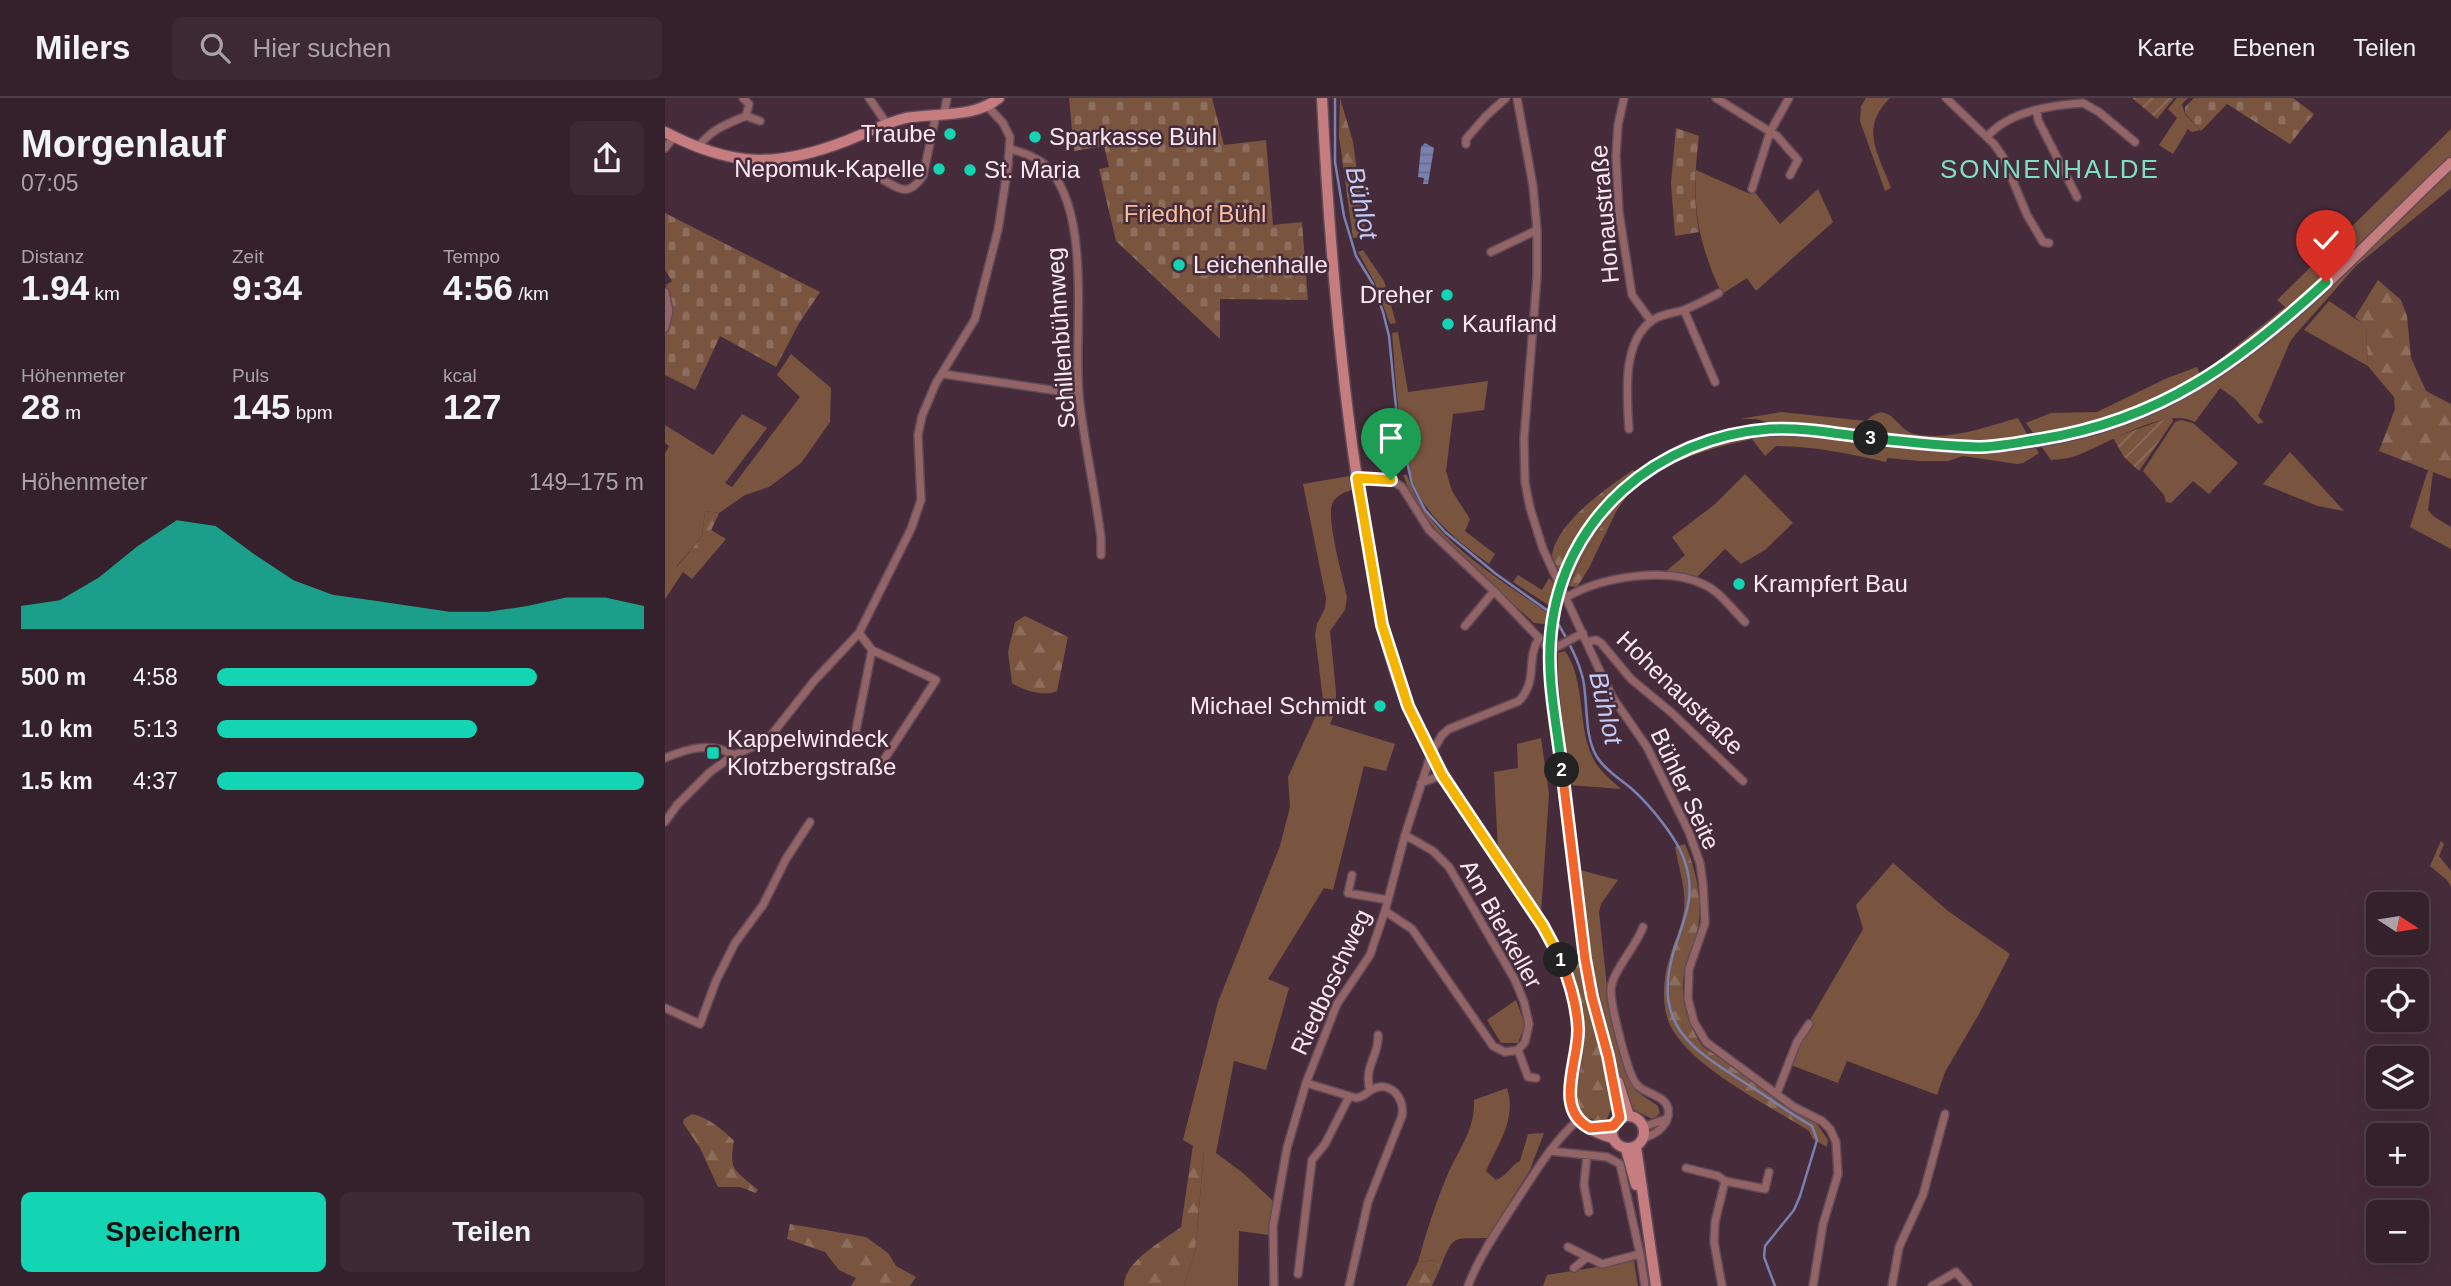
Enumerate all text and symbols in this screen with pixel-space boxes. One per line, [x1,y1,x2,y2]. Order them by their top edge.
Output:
search box [172,17,662,80]
text: Milers [35,29,130,66]
icon: search [196,29,234,67]
text: Hier suchen [252,33,391,63]
text: Karte [2137,34,2195,61]
text: Ebenen [2233,34,2315,61]
text: Teilen [2353,34,2416,61]
place label: Traube [861,120,936,147]
button: share [570,121,644,195]
text: Morgenlauf [21,123,226,165]
place label: Sparkasse Bühl [1049,123,1217,150]
marker: Traube [942,126,958,142]
marker: Sparkasse Bühl [1027,129,1043,145]
street label: Honaustraße [1585,144,1624,284]
district label: SONNENHALDE [1940,154,2160,184]
place label: Nepomuk-Kapelle [734,155,925,182]
place label: St. Maria [984,156,1081,183]
marker: Nepomuk-Kapelle [931,161,947,177]
marker: St. Maria [962,162,978,178]
water label: Bühlot [1340,164,1385,244]
text: 07:05 [21,170,79,196]
park label: Friedhof Bühl [1124,200,1266,227]
pin [2296,210,2356,282]
icon: check [2307,221,2345,259]
text: Distanz [21,246,84,267]
text: Zeit [232,246,264,267]
text: Tempo [443,246,500,267]
street label: Schillenbühnweg [1041,247,1080,429]
place label: Leichenhalle [1193,251,1328,278]
marker: Leichenhalle [1171,257,1187,273]
text: 1.94 [21,268,89,307]
text: 9:34 [232,268,302,307]
text: 4:56 [443,268,513,307]
place label: Dreher [1360,281,1433,308]
text: km [89,283,120,304]
text: /km [513,283,549,304]
marker: Dreher [1439,287,1455,303]
place label: Kaufland [1462,310,1557,337]
marker: Kaufland [1440,316,1456,332]
text: Höhenmeter [21,365,126,386]
text: Puls [232,365,269,386]
text: kcal [443,365,477,386]
text: 28 [21,387,60,426]
text: 145 [232,387,290,426]
text: 127 [443,387,501,426]
text: m [60,402,81,423]
text: bpm [290,402,333,423]
pin [1361,408,1421,480]
icon: arrive [1372,419,1410,457]
pin: 3 [1853,420,1889,456]
text: 3 [1865,427,1876,448]
text: Höhenmeter [21,469,148,495]
text: 149–175 m [529,469,644,495]
place label: Krampfert Bau [1753,570,1908,597]
marker: Krampfert Bau [1731,576,1747,592]
street label: Hohenaustraße [1611,625,1749,760]
text: 500 m [21,664,86,690]
text: 4:58 [133,664,178,690]
water label: Bühlot [1583,669,1629,749]
place label: Michael Schmidt [1190,692,1366,719]
marker: Michael Schmidt [1372,698,1388,714]
text: 1.0 km [21,716,93,742]
text: 5:13 [133,716,178,742]
street label: Bühler Seite [1646,724,1725,854]
place label: Kappelwindeck Klotzbergstraße [727,725,896,780]
marker: Kappelwindeck Klotzbergstraße [705,745,721,761]
pin: 2 [1545,752,1579,788]
text: 2 [1556,759,1567,780]
text: 1.5 km [21,768,93,794]
text: 4:37 [133,768,178,794]
street label: Am Bierkeller [1455,855,1548,993]
north arrow [2366,892,2429,956]
map controls [2366,892,2429,1263]
street label: Riedboschweg [1285,905,1376,1059]
pin: 1 [1543,942,1579,978]
text: 1 [1555,949,1566,970]
button: locate [2366,969,2429,1032]
button: layers [2366,1046,2429,1109]
button: + [2366,1123,2429,1186]
button: Speichern [21,1192,326,1272]
button: Teilen [340,1192,644,1272]
button: − [2366,1200,2429,1263]

